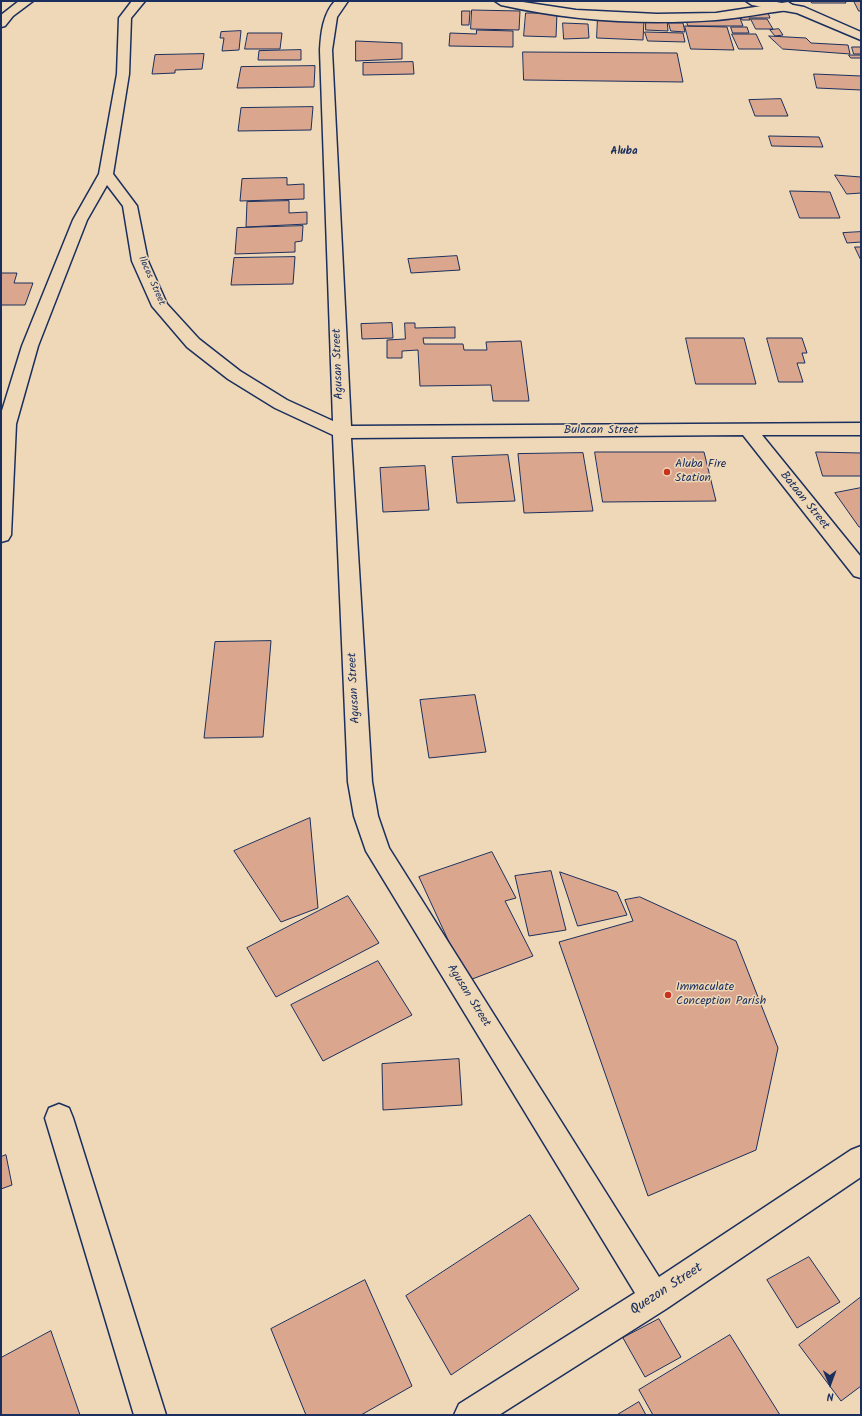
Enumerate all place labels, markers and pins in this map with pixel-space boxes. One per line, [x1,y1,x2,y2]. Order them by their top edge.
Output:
place label: Aluba Fire Station [675,458,726,486]
marker: Aluba Fire Station [662,467,672,477]
place label: Immaculate Conception Parish [676,981,766,1009]
marker: Immaculate Conception Parish [663,990,673,1000]

